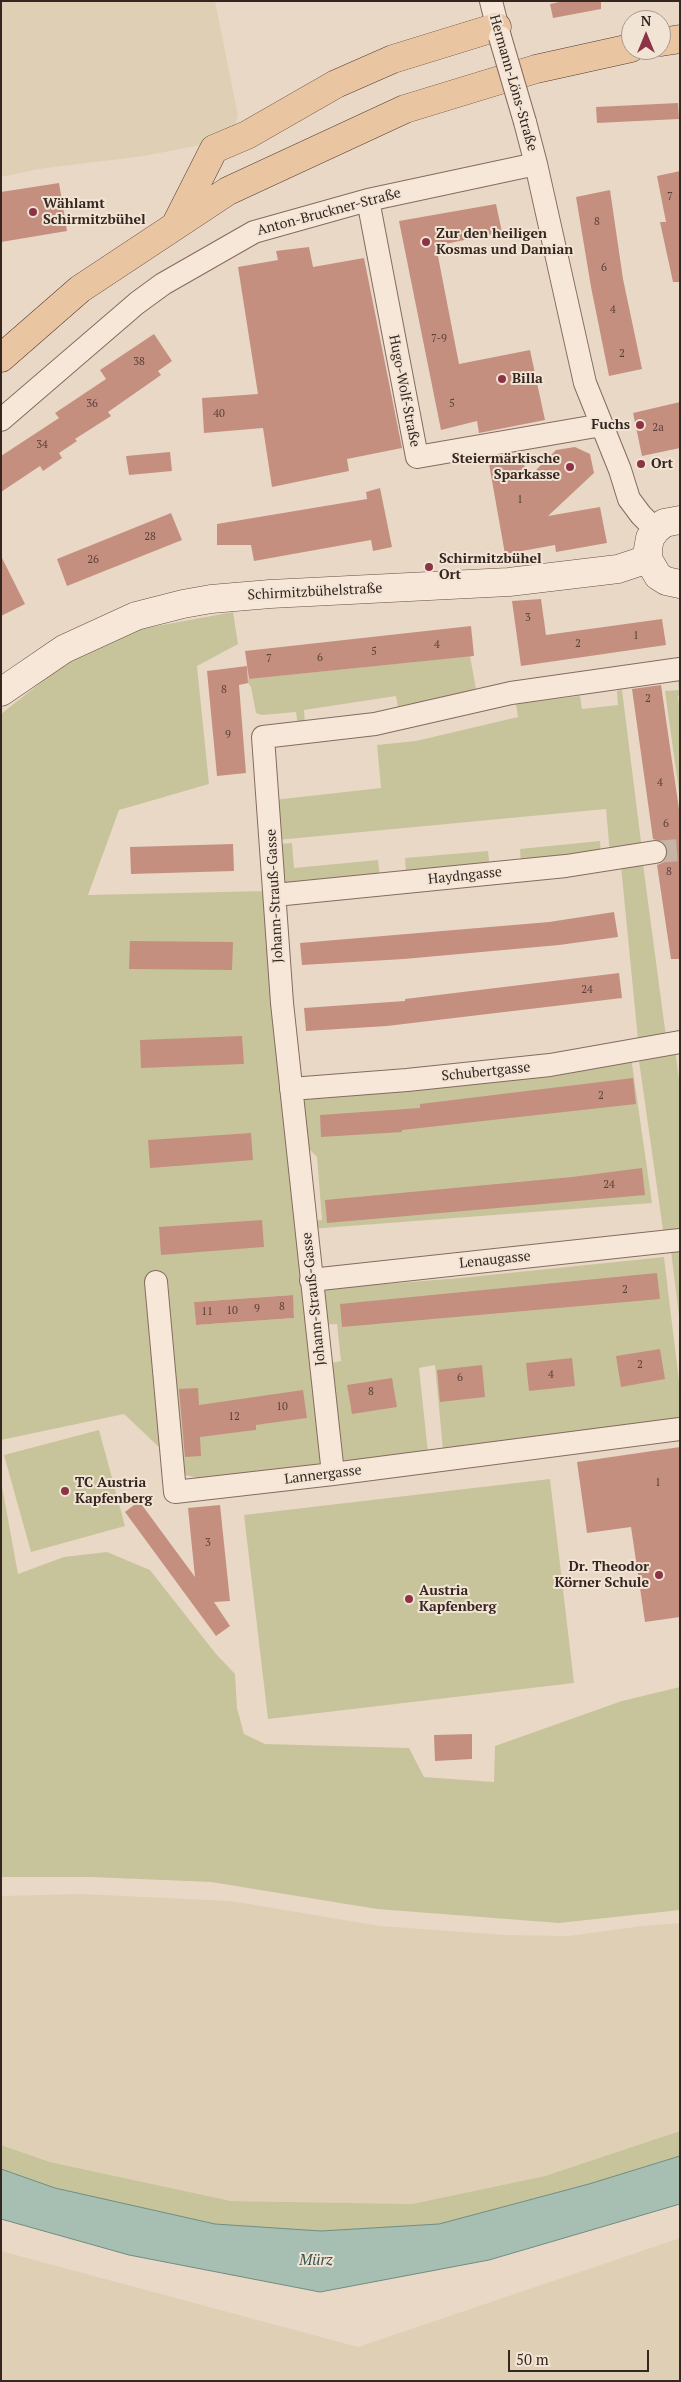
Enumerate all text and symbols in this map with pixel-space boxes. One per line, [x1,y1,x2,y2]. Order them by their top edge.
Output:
north arrow [621,10,671,60]
text: N [641,11,651,30]
street label: Hermann-Löns-Straße [485,13,541,153]
street label: Anton-Bruckner-Straße [255,185,403,239]
house number: 7 [667,190,673,204]
place label: Wählamt Schirmitzbühel [43,196,146,228]
marker: Wählamt Schirmitzbühel [27,206,39,218]
house number: 8 [594,215,600,229]
place label: Zur den heiligen Kosmas und Damian [436,226,573,258]
marker: Zur den heiligen Kosmas und Damian [420,236,432,248]
house number: 6 [601,261,607,275]
house number: 4 [610,303,616,317]
house number: 7-9 [431,332,447,346]
street label: Hugo-Wolf-Straße [385,333,423,449]
house number: 2 [619,347,625,361]
house number: 38 [133,355,145,369]
place label: Billa [512,371,543,387]
marker: Billa [496,373,508,385]
house number: 36 [86,397,98,411]
house number: 5 [449,397,455,411]
house number: 40 [213,407,225,421]
place label: Fuchs [591,417,630,433]
marker: Fuchs [634,419,646,431]
house number: 2a [652,421,664,435]
house number: 34 [36,438,48,452]
place label: Steiermärkische Sparkasse [452,451,560,484]
place label: Ort [651,456,673,472]
marker: Ort [635,458,647,470]
marker: Steiermärkische Sparkasse [564,461,576,473]
house number: 1 [517,493,523,507]
house number: 28 [144,530,156,544]
place label: Schirmitzbühel Ort [439,551,542,584]
house number: 26 [87,553,99,567]
marker: Schirmitzbühel Ort [423,561,435,573]
street label: Schirmitzbühelstraße [247,580,383,604]
house number: 3 [525,611,531,625]
house number: 1 [633,629,639,643]
house number: 2 [575,637,581,651]
house number: 4 [434,638,440,652]
house number: 5 [371,645,377,659]
house number: 6 [317,651,323,665]
house number: 7 [266,652,272,666]
house number: 8 [221,683,227,697]
house number: 2 [645,692,651,706]
house number: 9 [225,728,231,742]
house number: 4 [657,776,663,790]
house number: 6 [663,817,669,831]
street label: Johann-Strauß-Gasse [263,828,287,964]
street label: Haydngasse [427,864,503,888]
house number: 8 [666,865,672,879]
house number: 24 [581,983,593,997]
street label: Schubertgasse [441,1059,531,1085]
house number: 2 [598,1089,604,1103]
house number: 24 [603,1178,615,1192]
street label: Johann-Strauß-Gasse [299,1231,329,1367]
street label: Lenaugasse [458,1248,532,1272]
house number: 2 [622,1283,628,1297]
house number: 8 [279,1300,285,1314]
house number: 9 [254,1302,260,1316]
house number: 10 [226,1304,238,1318]
house number: 11 [201,1305,213,1319]
house number: 2 [637,1358,643,1372]
house number: 4 [548,1368,554,1382]
house number: 6 [457,1371,463,1385]
house number: 8 [368,1385,374,1399]
house number: 10 [276,1400,288,1414]
house number: 12 [228,1410,240,1424]
street label: Lannergasse [284,1462,362,1488]
place label: TC Austria Kapfenberg [75,1475,152,1508]
house number: 1 [655,1476,661,1490]
marker: TC Austria Kapfenberg [59,1485,71,1497]
house number: 3 [205,1536,211,1550]
place label: Dr. Theodor Körner Schule [555,1559,649,1591]
marker: Dr. Theodor Körner Schule [653,1569,665,1581]
place label: Austria Kapfenberg [419,1583,496,1615]
marker: Austria Kapfenberg [403,1593,415,1605]
water label: Mürz [299,2252,333,2270]
scale bar [511,2340,652,2372]
text: 50 m [516,2349,549,2369]

